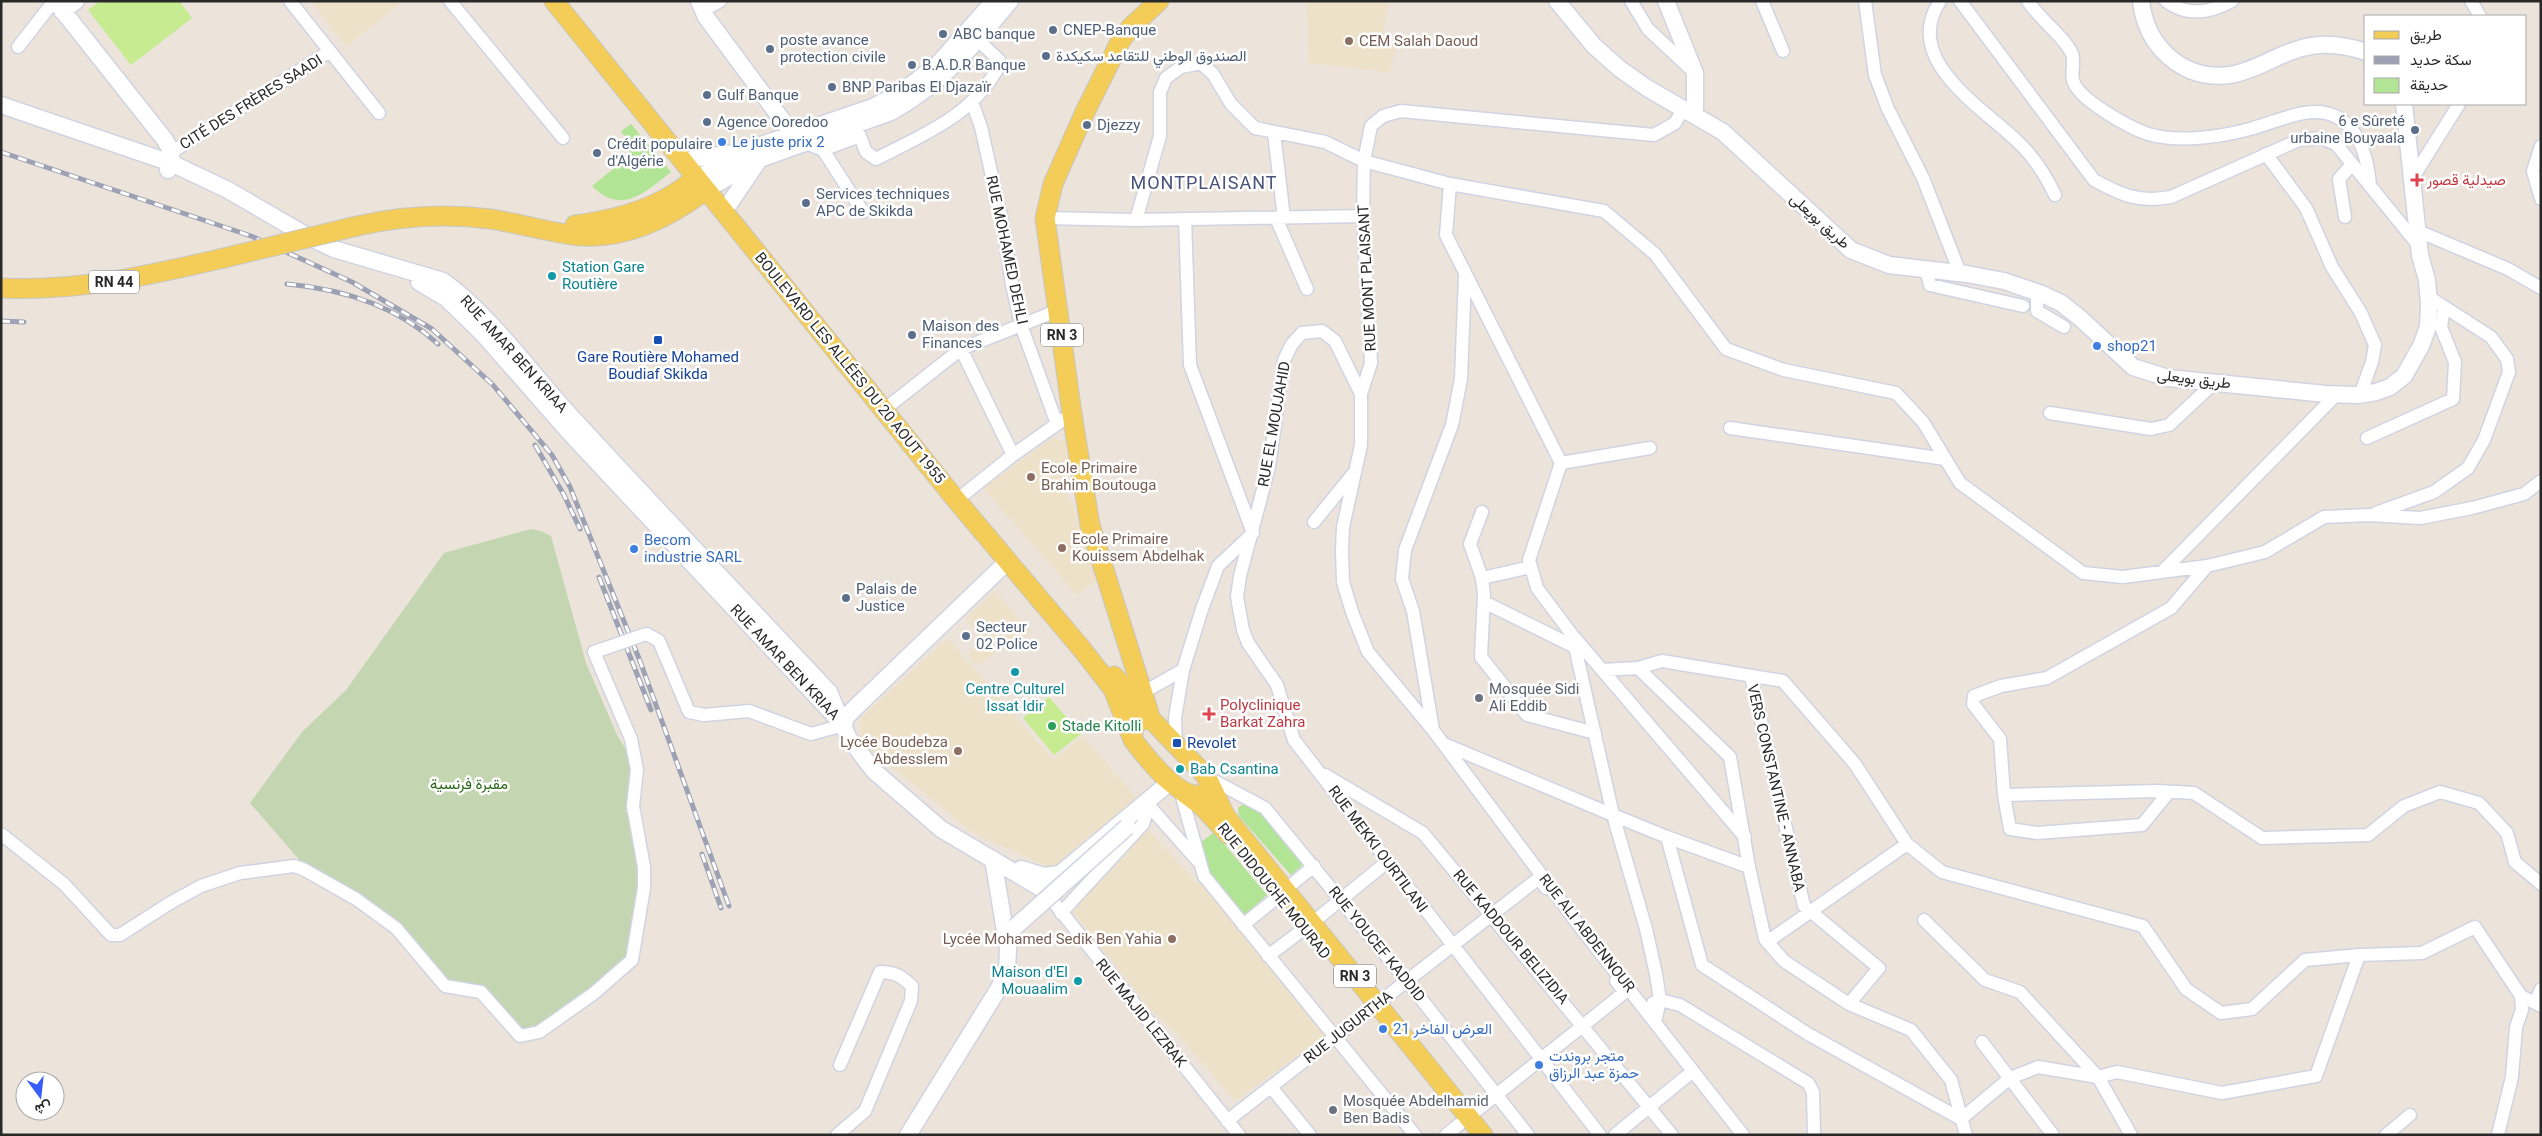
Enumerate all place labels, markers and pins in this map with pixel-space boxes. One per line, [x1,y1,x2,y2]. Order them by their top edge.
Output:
place label: CNEP-Banque [1063,21,1156,39]
marker: CNEP-Banque [1047,24,1059,36]
place label: ABC banque [953,25,1035,43]
marker: ABC banque [937,28,949,40]
place label: poste avance protection civile [780,31,886,66]
place label: CEM Salah Daoud [1359,32,1478,50]
marker: CEM Salah Daoud [1343,35,1355,47]
marker: poste avance protection civile [764,43,776,55]
place label: الصندوق الوطني للتقاعد سكيكدة [1056,47,1247,69]
marker: الصندوق الوطني للتقاعد سكيكدة [1040,50,1052,62]
place label: B.A.D.R Banque [922,56,1026,74]
marker: B.A.D.R Banque [906,59,918,71]
place label: BNP Paribas El Djazaïr [842,78,991,96]
marker: BNP Paribas El Djazaïr [826,81,838,93]
place label: Gulf Banque [717,86,799,104]
marker: Gulf Banque [701,89,713,101]
place label: 6 e Sûreté urbaine Bouyaala [2290,112,2405,147]
place label: Agence Ooredoo [717,113,828,131]
marker: Agence Ooredoo [701,116,713,128]
place label: Djezzy [1097,116,1140,134]
marker: Djezzy [1081,119,1093,131]
marker: 6 e Sûreté urbaine Bouyaala [2409,124,2421,136]
place label: Le juste prix 2 [732,133,825,151]
place label: Crédit populaire d'Algérie [607,135,712,170]
marker: Le juste prix 2 [716,136,728,148]
marker: Crédit populaire d'Algérie [591,147,603,159]
place label: صيدلية قصور [2426,171,2506,189]
marker: صيدلية قصور [2411,174,2423,186]
place label: Services techniques APC de Skikda [816,185,950,220]
marker: Services techniques APC de Skikda [800,197,812,209]
place label: Station Gare Routière [562,258,644,293]
marker: Station Gare Routière [546,270,558,282]
place label: Maison des Finances [922,317,999,352]
marker: Maison des Finances [906,329,918,341]
marker: Gare Routière Mohamed Boudiaf Skikda [652,334,664,346]
place label: shop21 [2107,337,2157,355]
marker: shop21 [2091,340,2103,352]
place label: Gare Routière Mohamed Boudiaf Skikda [577,348,739,383]
place label: Ecole Primaire Brahim Boutouga [1041,459,1156,494]
marker: Ecole Primaire Brahim Boutouga [1025,471,1037,483]
place label: Ecole Primaire Kouissem Abdelhak [1072,530,1205,565]
place label: Becom industrie SARL [644,531,742,566]
marker: Ecole Primaire Kouissem Abdelhak [1056,542,1068,554]
marker: Becom industrie SARL [628,543,640,555]
place label: Palais de Justice [856,580,917,615]
marker: Palais de Justice [840,592,852,604]
place label: Secteur 02 Police [976,618,1038,653]
marker: Secteur 02 Police [960,630,972,642]
marker: Centre Culturel Issat Idir [1009,666,1021,678]
place label: Centre Culturel Issat Idir [966,680,1064,715]
place label: Mosquée Sidi Ali Eddib [1489,680,1579,715]
marker: Mosquée Sidi Ali Eddib [1473,692,1485,704]
place label: Polyclinique Barkat Zahra [1220,696,1305,731]
marker: Polyclinique Barkat Zahra [1202,707,1216,721]
place label: Stade Kitolli [1062,717,1141,735]
marker: Stade Kitolli [1046,720,1058,732]
place label: Lycée Boudebza Abdesslem [840,733,948,768]
place label: Revolet [1187,734,1236,752]
marker: Revolet [1171,737,1183,749]
marker: Lycée Boudebza Abdesslem [952,745,964,757]
place label: Bab Csantina [1190,760,1279,778]
marker: Bab Csantina [1174,763,1186,775]
place label: Lycée Mohamed Sedik Ben Yahia [943,930,1162,948]
marker: Lycée Mohamed Sedik Ben Yahia [1166,933,1178,945]
place label: Maison d'El Mouaalim [992,963,1068,998]
marker: Maison d'El Mouaalim [1072,975,1084,987]
place label: العرض الفاخر 21 [1393,1020,1492,1039]
marker: العرض الفاخر 21 [1377,1023,1389,1035]
place label: متجر بروندت حمزة عبد الرزاق [1549,1047,1639,1082]
marker: متجر بروندت حمزة عبد الرزاق [1533,1059,1545,1071]
place label: Mosquée Abdelhamid Ben Badis [1343,1092,1489,1127]
marker: Mosquée Abdelhamid Ben Badis [1327,1104,1339,1116]

